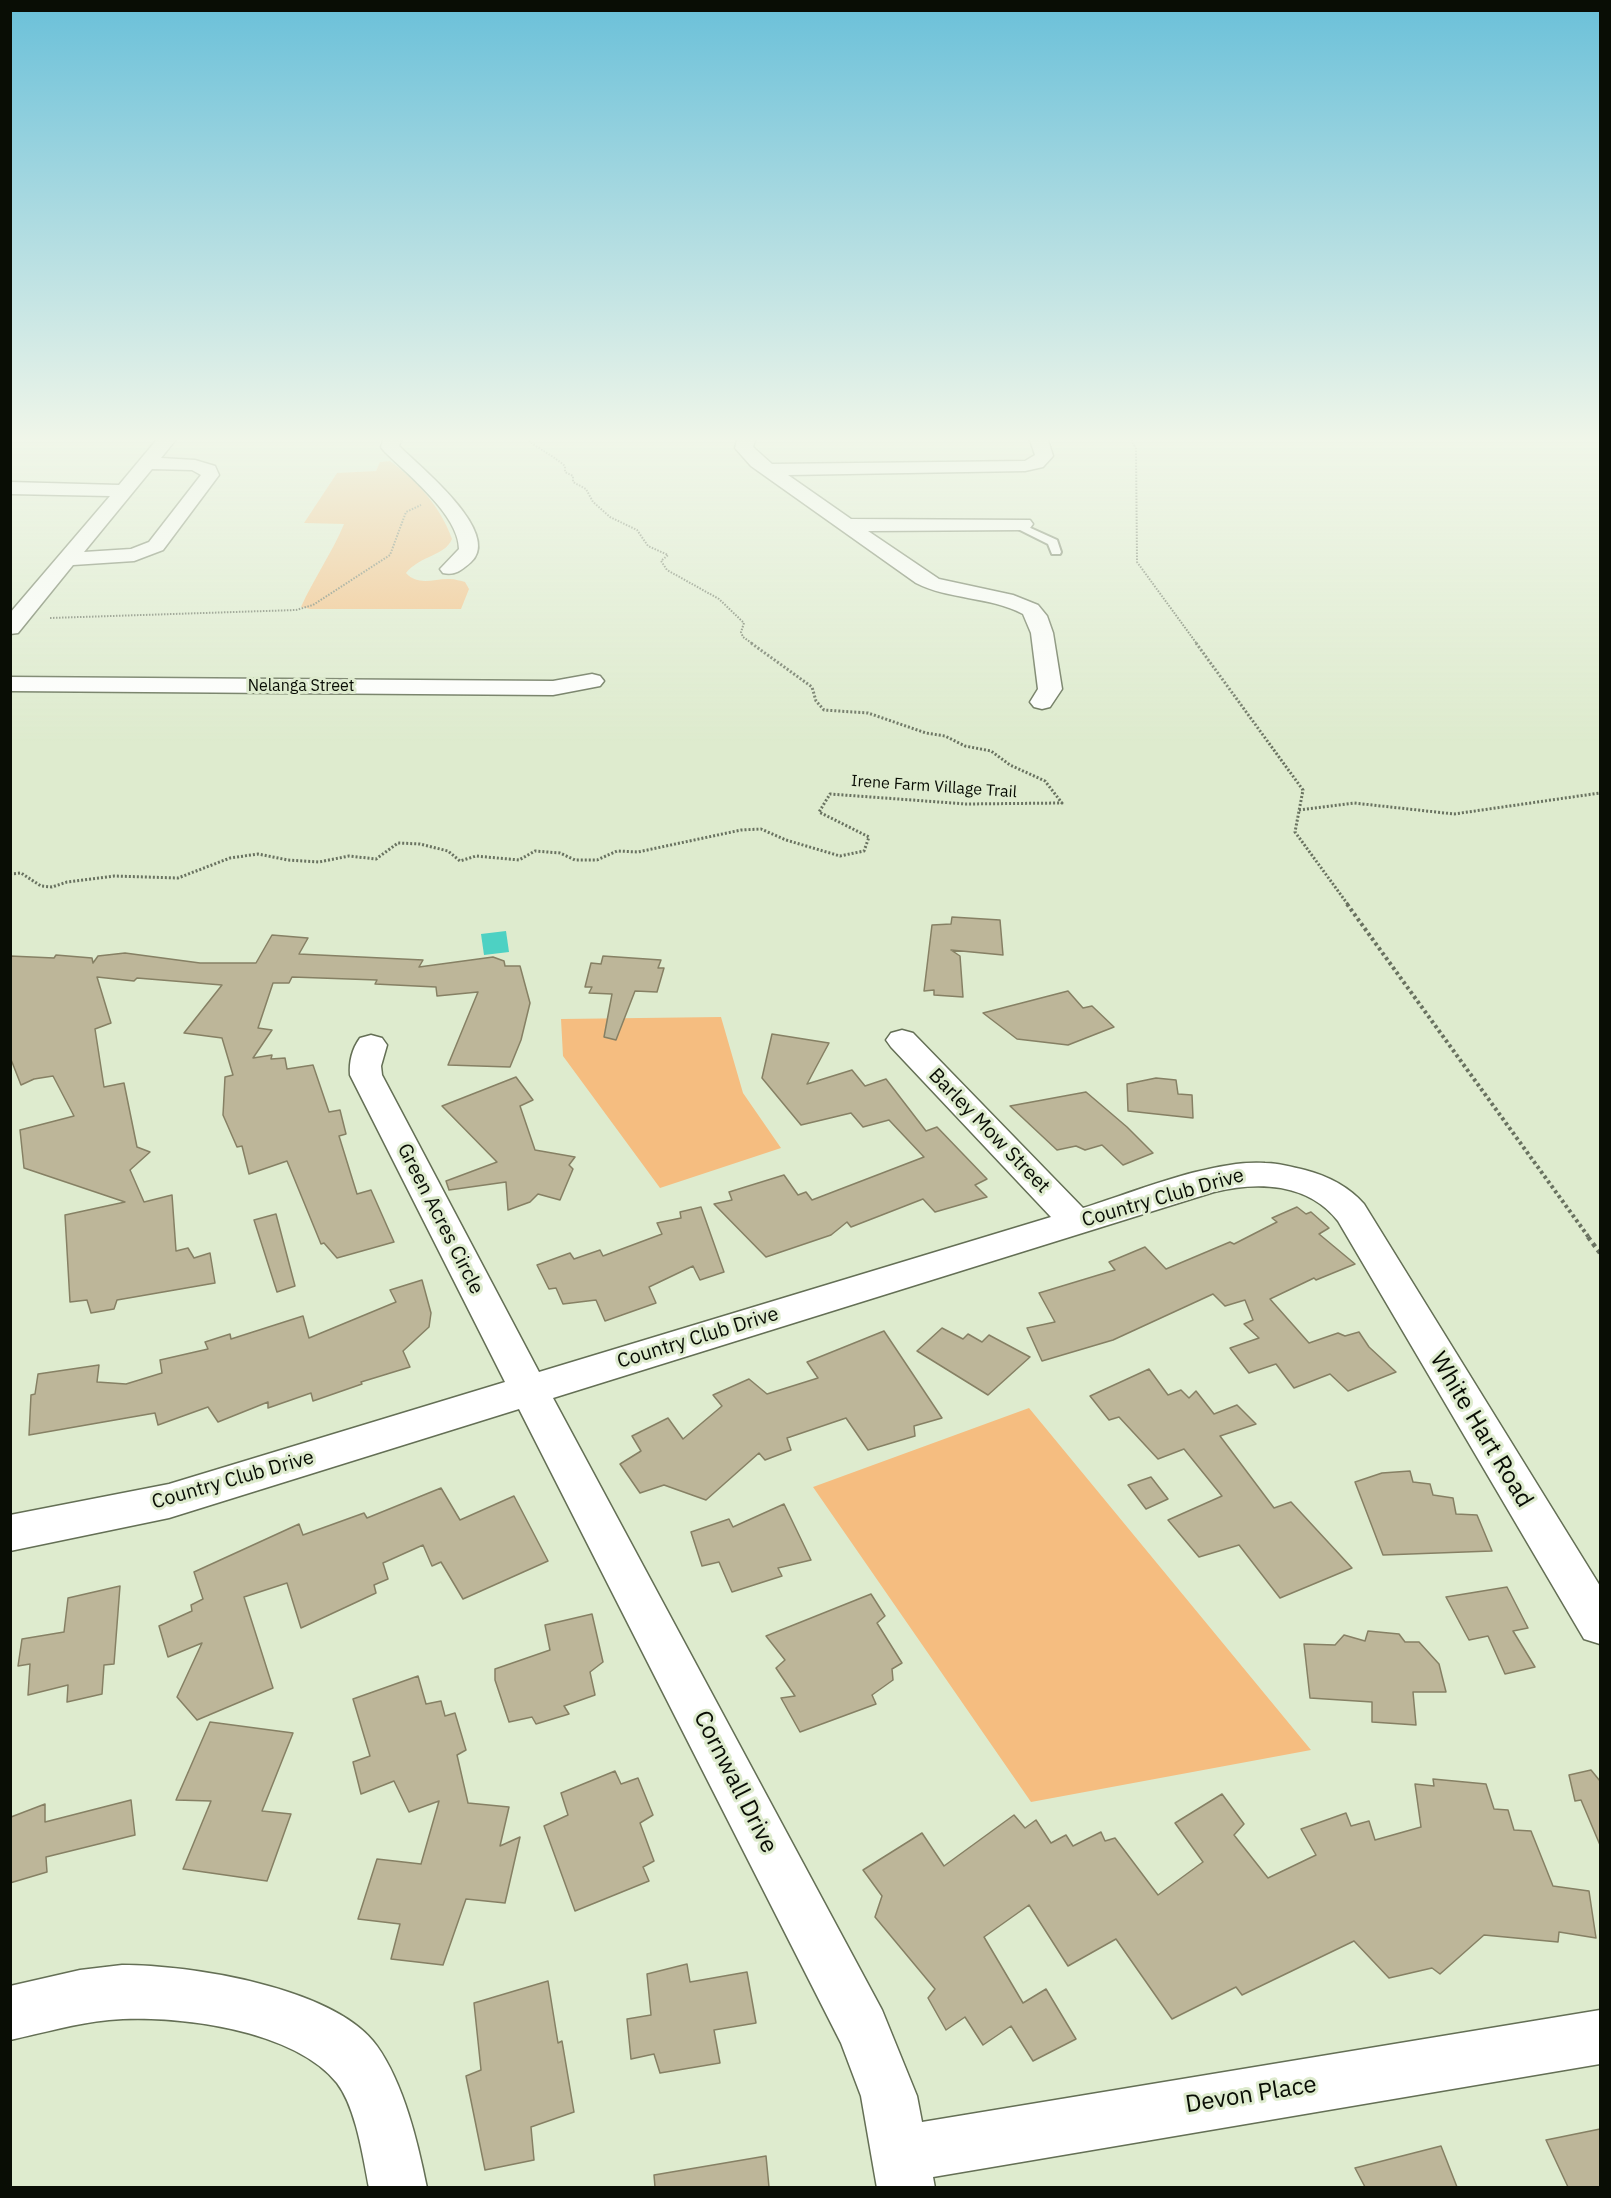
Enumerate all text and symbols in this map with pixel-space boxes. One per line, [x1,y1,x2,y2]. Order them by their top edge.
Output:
street label: Nelanga Street [248,676,354,696]
street label: Irene Farm Village Trail [851,772,1017,802]
street label: Barley Mow Street [923,1064,1055,1198]
street label: Green Acres Circle [392,1140,488,1298]
street label: Country Club Drive [1079,1163,1247,1233]
street label: Country Club Drive [614,1302,782,1374]
street label: White Hart Road [1423,1347,1539,1513]
street label: Country Club Drive [149,1445,317,1515]
street label: Cornwall Drive [687,1706,783,1858]
street label: Devon Place [1183,2070,1319,2120]

